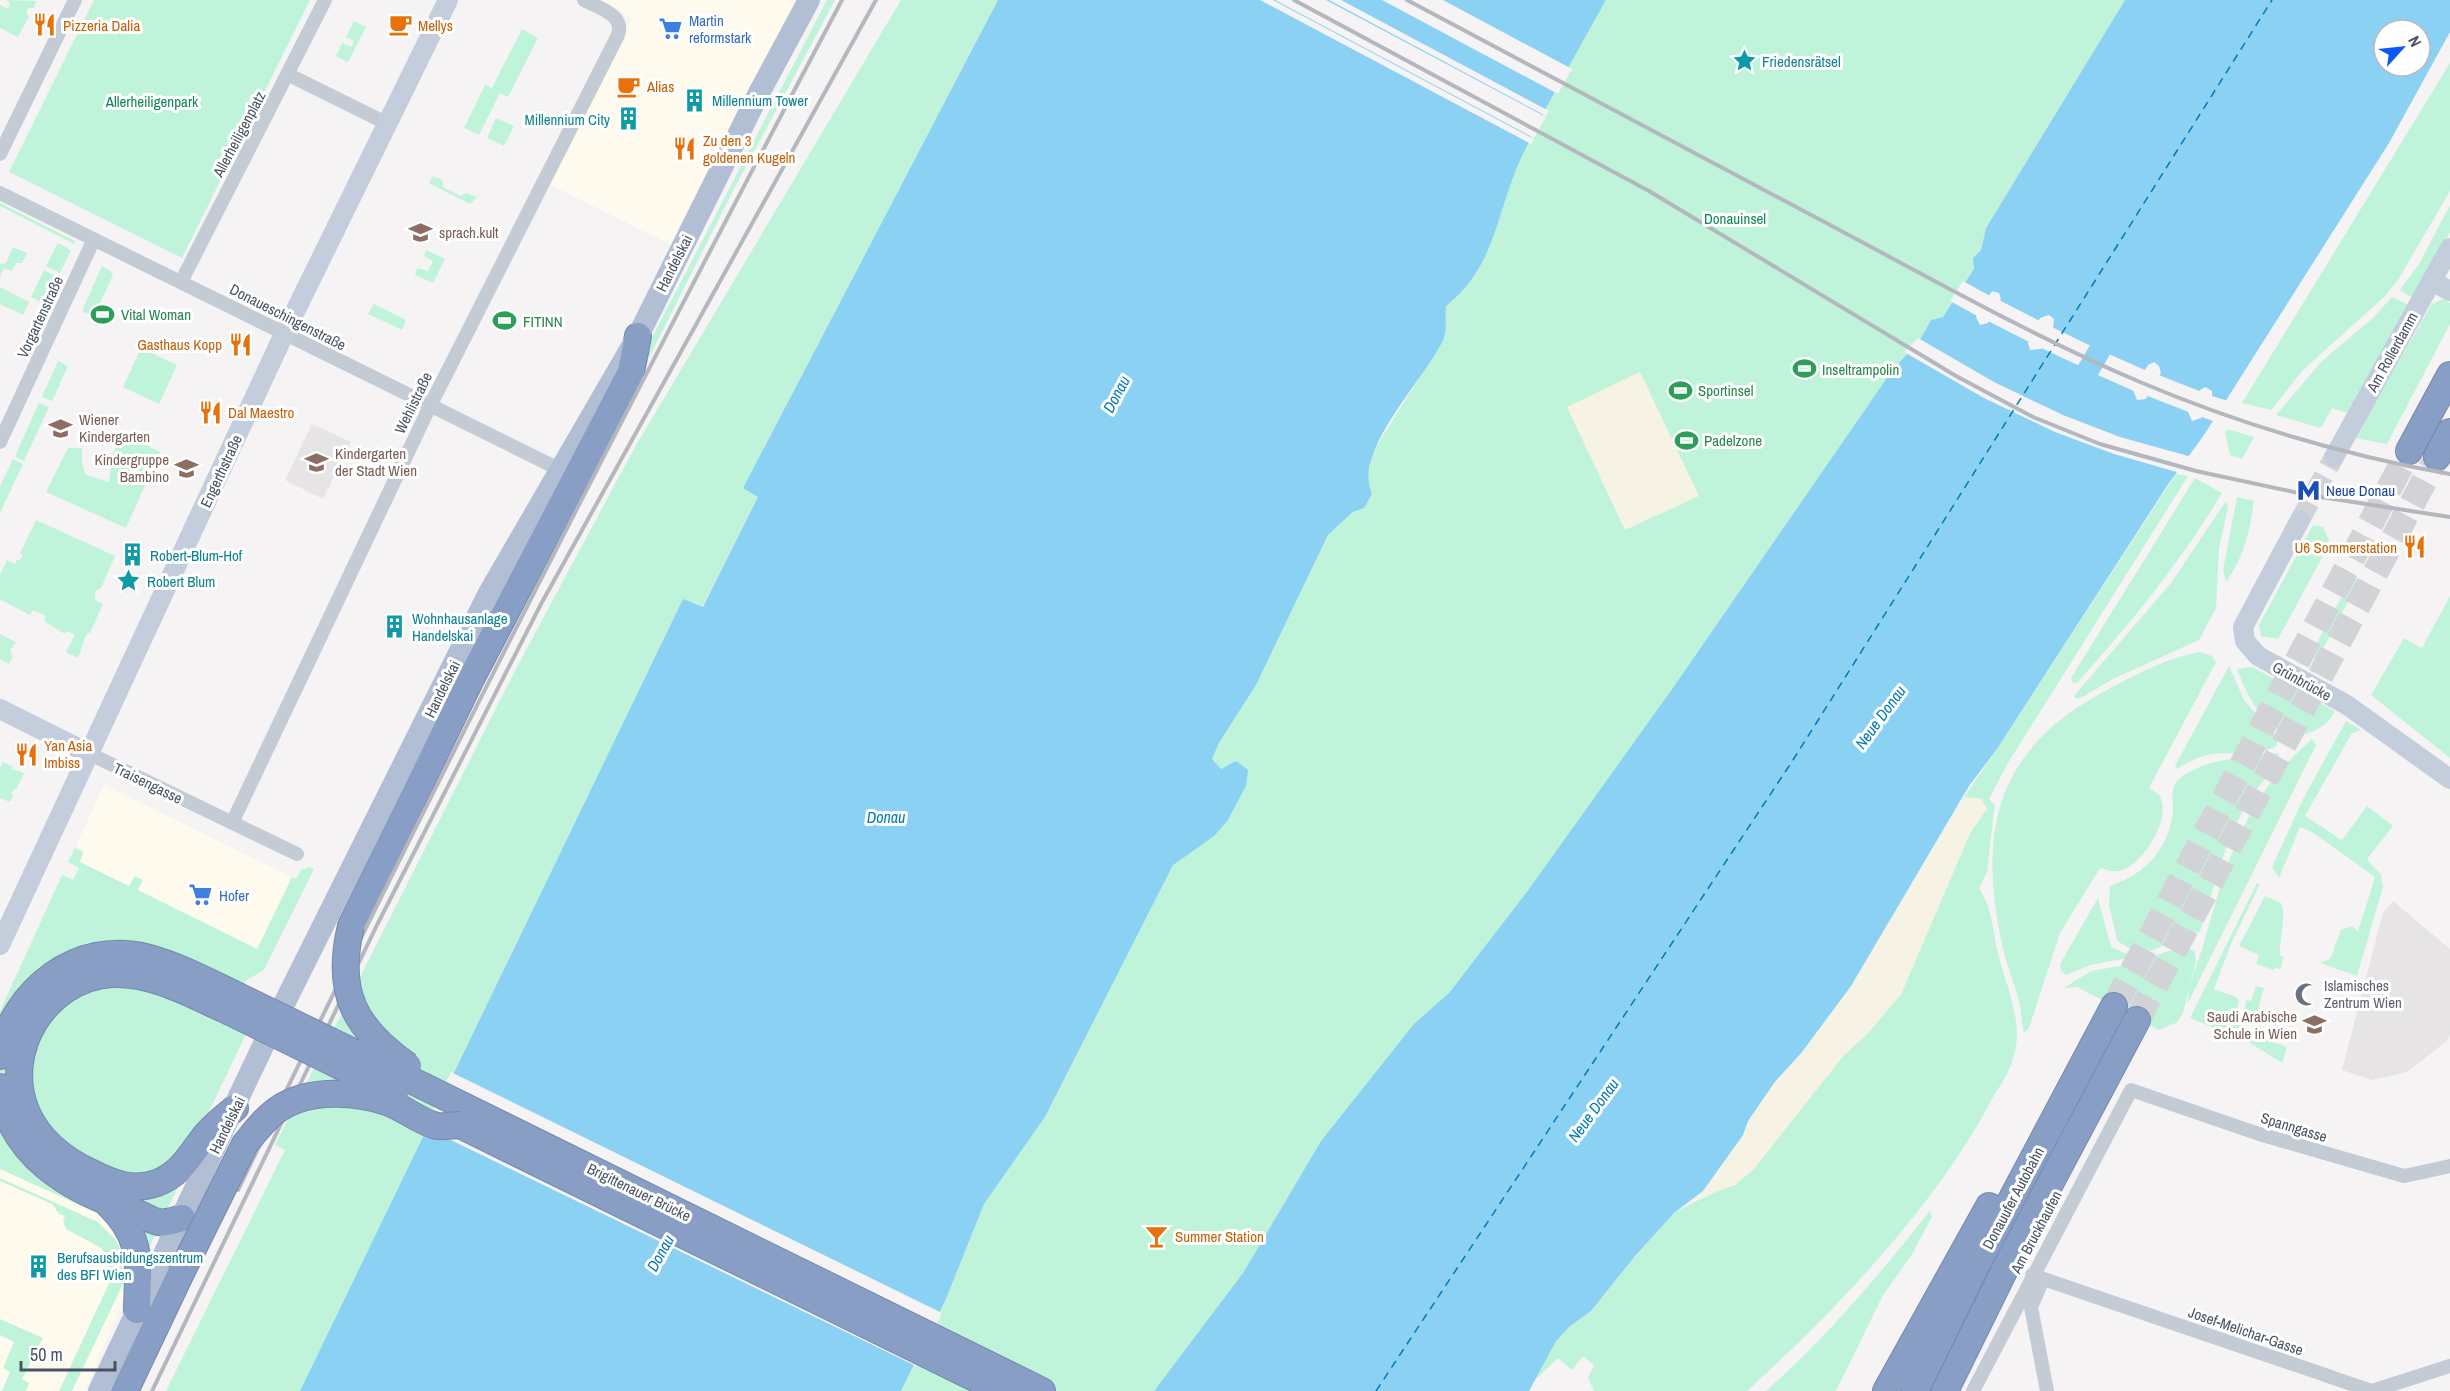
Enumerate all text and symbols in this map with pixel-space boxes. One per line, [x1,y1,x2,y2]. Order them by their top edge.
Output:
place label: Martin reformstark [689,10,752,48]
restaurant icon: Pizzeria Dalia [32,12,58,38]
cafe icon: Mellys [387,12,413,38]
place label: Pizzeria Dalia [63,15,140,36]
place label: Mellys [418,15,453,36]
supermarket icon: Martin reformstark [658,16,684,42]
north arrow [2372,18,2432,78]
text: N [2403,32,2427,50]
place icon: Friedensrätsel [1731,48,1757,74]
place label: Friedensrätsel [1762,51,1841,72]
cafe icon: Alias [616,73,642,99]
place label: Alias [646,76,674,97]
street label: Allerheiligenplatz [207,87,270,181]
building icon: Millennium Tower [681,87,707,113]
place label: Millennium Tower [712,90,808,111]
park label: Allerheiligenpark [105,91,199,112]
building icon: Millennium City [615,106,641,132]
place label: Millennium City [525,109,611,130]
place label: Zu den 3 goldenen Kugeln [703,130,795,168]
restaurant icon: Zu den 3 goldenen Kugeln [672,136,698,162]
park label: Donauinsel [1704,208,1766,229]
school or university icon: sprach.kult [408,219,434,245]
place label: sprach.kult [439,222,499,243]
street label: Handelskai [651,231,697,295]
street label: Vorgartenstraße [12,272,68,361]
street label: Donaueschingenstraße [226,279,350,355]
sports icon: Vital Woman [90,301,116,327]
place label: Vital Woman [121,304,191,325]
sports icon: FITINN [492,308,518,334]
street label: Am Rollerdamm [2361,308,2423,397]
place label: FITINN [523,311,563,332]
restaurant icon: Gasthaus Kopp [227,331,253,357]
place label: Gasthaus Kopp [137,334,222,355]
sports icon: Inseltrampolin [1791,356,1817,382]
place label: Inseltrampolin [1822,359,1899,380]
street label: Wehlistraße [389,369,437,437]
water label: Donau [1097,372,1135,416]
sports icon: Sportinsel [1667,377,1693,403]
place label: Sportinsel [1698,380,1753,401]
restaurant icon: Dal Maestro [197,399,223,425]
place label: Dal Maestro [228,402,294,423]
place label: Wiener Kindergarten [79,409,150,447]
school or university icon: Wiener Kindergarten [48,415,74,441]
sports icon: Padelzone [1673,427,1699,453]
place label: Padelzone [1704,430,1762,451]
street label: Engerthstraße [195,431,247,511]
place label: Kindergarten der Stadt Wien [335,443,417,481]
place label: Kindergruppe Bambino [94,449,169,487]
school or university icon: Kindergarten der Stadt Wien [304,449,330,475]
school or university icon: Kindergruppe Bambino [174,455,200,481]
metro station icon: Neue Donau [2295,477,2321,503]
place label: Neue Donau [2326,480,2395,501]
restaurant icon: U6 Sommerstation [2402,534,2428,560]
place label: U6 Sommerstation [2294,537,2397,558]
building icon: Robert-Blum-Hof [119,542,145,568]
place label: Robert-Blum-Hof [150,545,243,566]
place icon: Robert Blum [116,568,142,594]
place label: Robert Blum [147,571,215,592]
place label: Wohnhausanlage Handelskai [412,608,508,646]
building icon: Wohnhausanlage Handelskai [381,614,407,640]
street label: Grünbrücke [2269,656,2335,706]
street label: Handelskai [419,657,465,721]
water label: Neue Donau [1849,681,1911,753]
place label: Yan Asia Imbiss [44,735,93,773]
restaurant icon: Yan Asia Imbiss [13,741,39,767]
street label: Traisengasse [110,757,186,809]
water label: Donau [867,806,905,828]
supermarket icon: Hofer [188,882,214,908]
place label: Hofer [219,885,249,906]
place label: Islamisches Zentrum Wien [2324,975,2402,1013]
mosque icon: Islamisches Zentrum Wien [2293,981,2319,1007]
place label: Saudi Arabische Schule in Wien [2207,1006,2297,1044]
school or university icon: Saudi Arabische Schule in Wien [2302,1012,2328,1038]
water label: Neue Donau [1562,1074,1624,1146]
street label: Handelskai [204,1093,250,1157]
street label: Spanngasse [2258,1107,2330,1147]
street label: Donauufer Autobahn [1977,1143,2049,1253]
street label: Brigittenauer Brücke [584,1158,694,1226]
street label: Am Bruckhaufen [2005,1187,2067,1278]
bar icon: Summer Station [1144,1223,1170,1249]
place label: Summer Station [1175,1226,1264,1247]
water label: Donau [641,1231,679,1275]
place label: Berufsausbildungszentrum des BFI Wien [57,1247,203,1285]
building icon: Berufsausbildungszentrum des BFI Wien [26,1253,52,1279]
street label: Josef-Melichar-Gasse [2186,1301,2306,1361]
scale bar [21,1334,116,1372]
text: 50 m [30,1342,63,1367]

